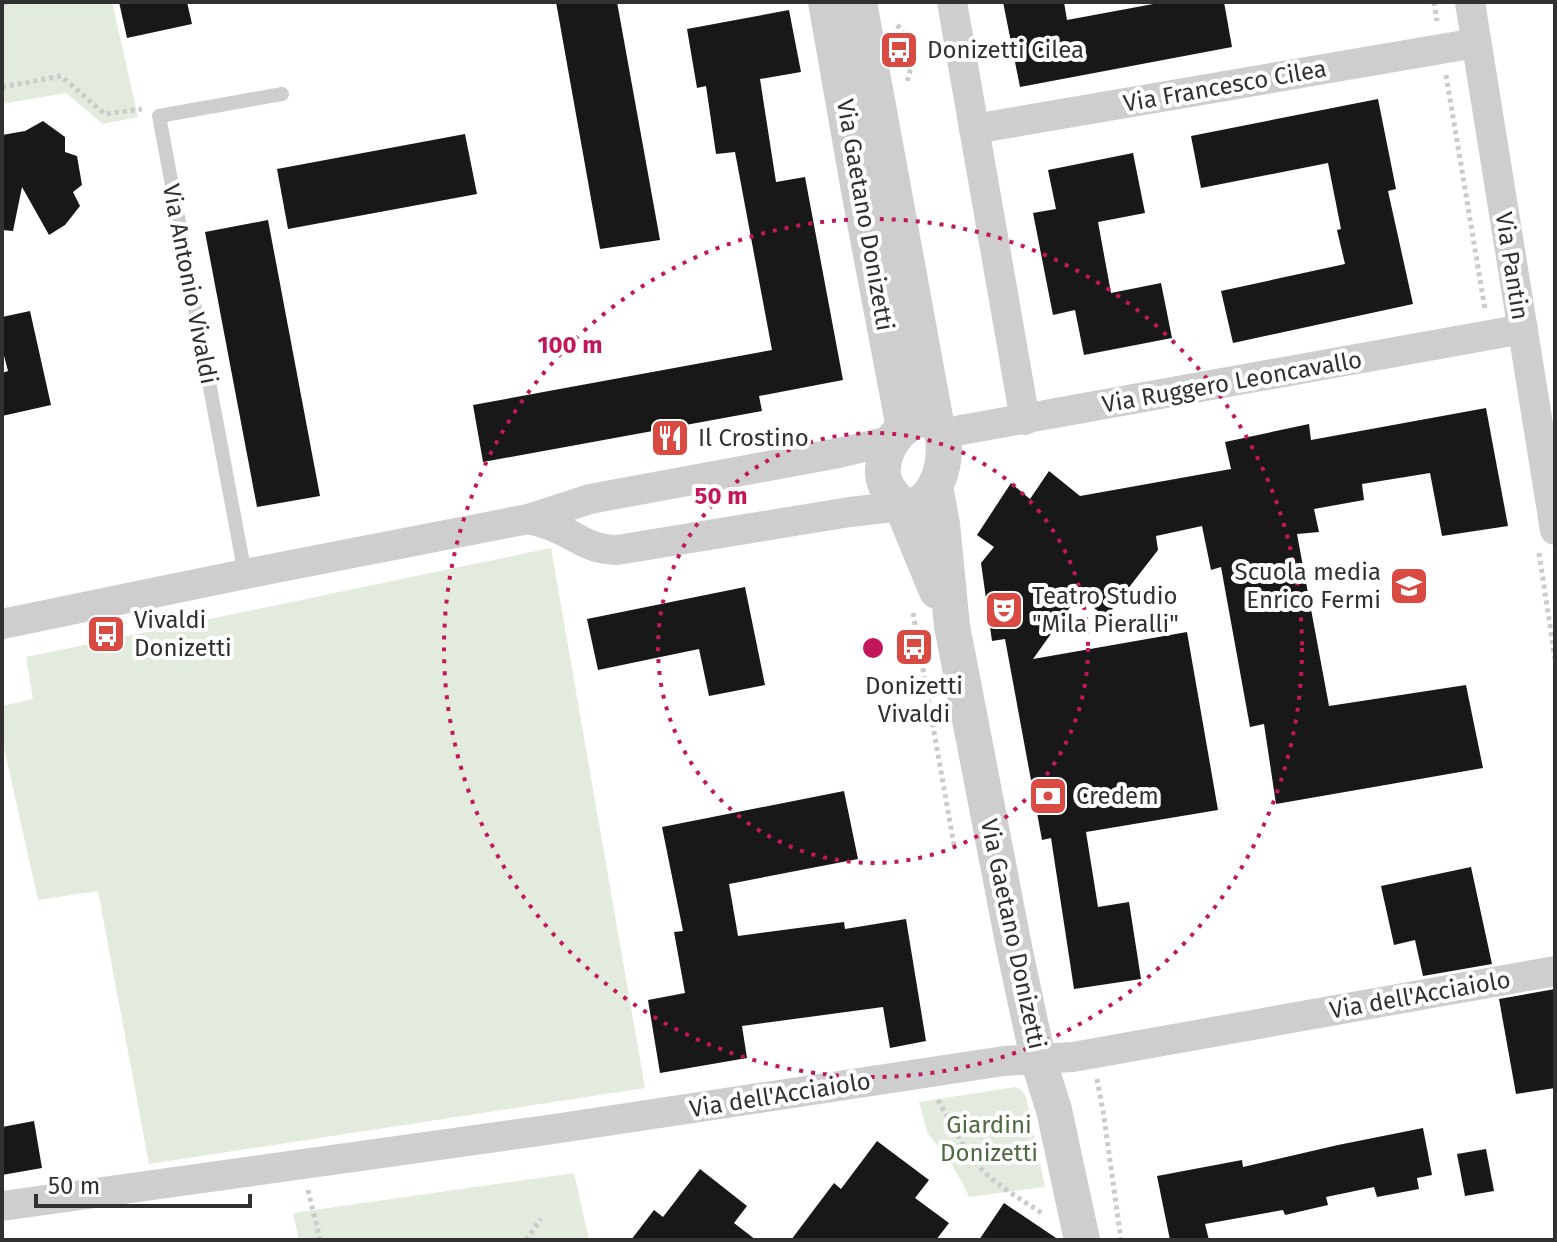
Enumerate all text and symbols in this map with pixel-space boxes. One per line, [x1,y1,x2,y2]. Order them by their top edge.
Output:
bus stop icon: Donizetti Cilea [878,29,920,71]
place label: Donizetti Cilea [927,36,1084,64]
street label: Via Francesco Cilea [1121,54,1329,118]
street label: Via Gaetano Donizetti [831,97,899,333]
street label: Via Antonio Vivaldi [157,182,223,386]
street label: Via Pantin [1490,210,1534,322]
text: 100 m [537,331,603,359]
street label: Via Ruggero Leoncavallo [1100,345,1364,419]
restaurant icon: Il Crostino [649,417,691,459]
place label: Il Crostino [698,424,809,452]
text: 50 m [695,482,747,510]
place label: Scuola media Enrico Fermi [1235,558,1381,614]
school or university icon: Scuola media Enrico Fermi [1388,565,1430,607]
place label: Teatro Studio "Mila Pieralli" [1032,582,1179,638]
theatre icon: Teatro Studio "Mila Pieralli" [983,589,1025,631]
place label: Vivaldi Donizetti [134,606,232,662]
bus stop icon: Vivaldi Donizetti [85,613,127,655]
bus stop icon: Donizetti Vivaldi [893,626,935,668]
centre of rings [859,634,887,662]
place label: Donizetti Vivaldi [865,672,963,728]
bank icon: Credem [1027,775,1069,817]
place label: Credem [1076,782,1159,810]
street label: Via Gaetano Donizetti [975,816,1051,1052]
street label: Via dell'Acciaiolo [1327,965,1513,1025]
street label: Via dell'Acciaiolo [687,1067,873,1123]
park label: Giardini Donizetti [940,1111,1038,1167]
scale bar [36,1158,250,1208]
text: 50 m [48,1172,100,1200]

